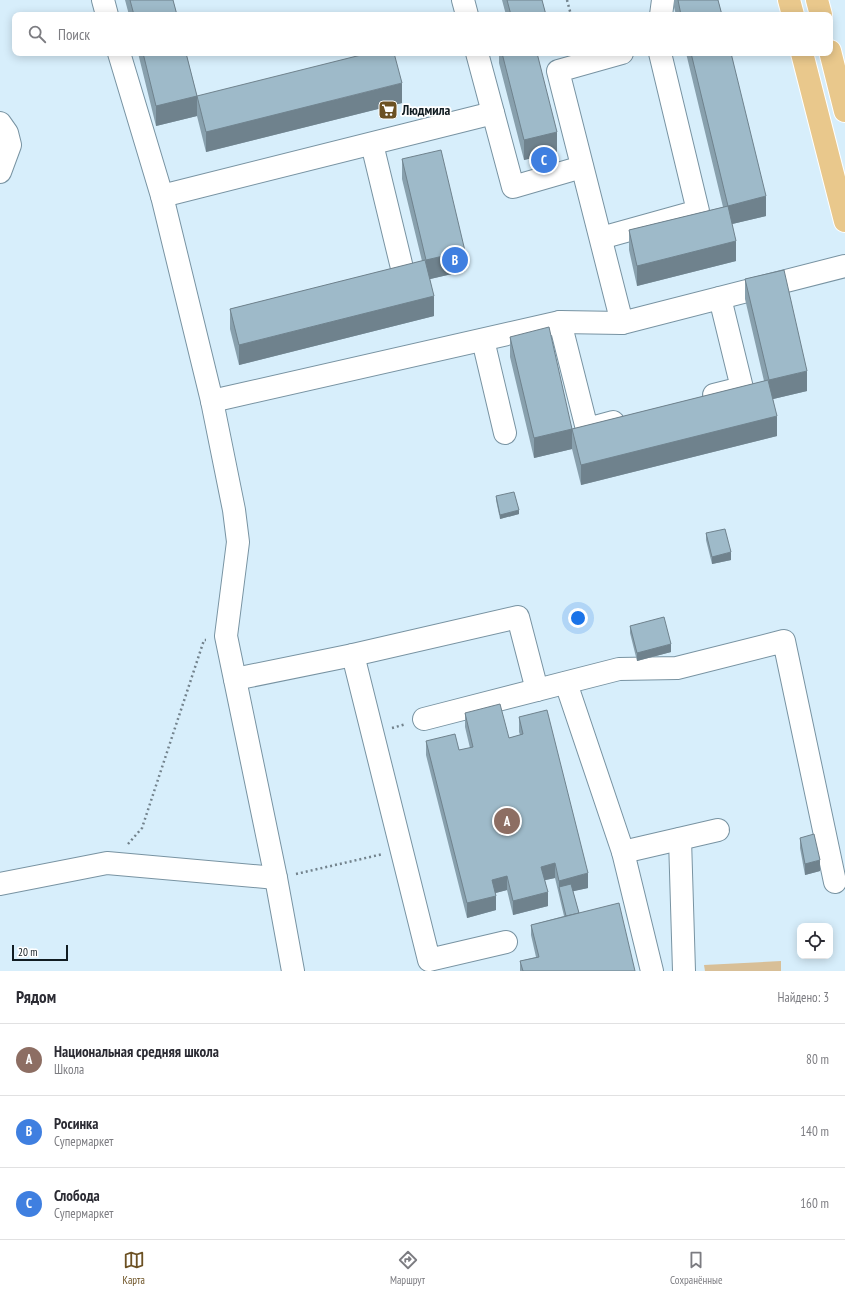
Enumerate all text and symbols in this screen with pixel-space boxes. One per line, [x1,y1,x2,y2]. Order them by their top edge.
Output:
search box [12,12,833,56]
icon: search [26,23,48,45]
text: Поиск [58,25,90,44]
supermarket icon: Людмила [377,99,399,121]
place label: Людмила [401,101,451,119]
pin: C [531,145,557,175]
pin: B [442,245,468,275]
your location [568,608,588,628]
pin: A [494,806,520,836]
map controls [797,923,833,959]
button: locate [797,923,833,959]
scale bar [12,943,68,962]
text: 20 m [18,945,37,959]
text: Рядом [16,986,56,1008]
text: Найдено: 3 [778,989,829,1006]
text: Национальная средняя школа [54,1042,219,1061]
text: A [26,1051,32,1068]
text: 80 m [806,1051,829,1068]
text: Школа [54,1061,84,1078]
text: Росинка [54,1114,98,1133]
text: B [26,1123,32,1140]
text: 140 m [800,1123,829,1140]
text: Супермаркет [54,1133,113,1150]
text: Слобода [54,1186,100,1205]
text: C [26,1195,32,1212]
text: 160 m [800,1195,829,1212]
text: Супермаркет [54,1205,113,1222]
tab: Карта [123,1249,145,1287]
tab: Маршрут [390,1249,425,1287]
tab: Сохранённые [670,1249,722,1287]

